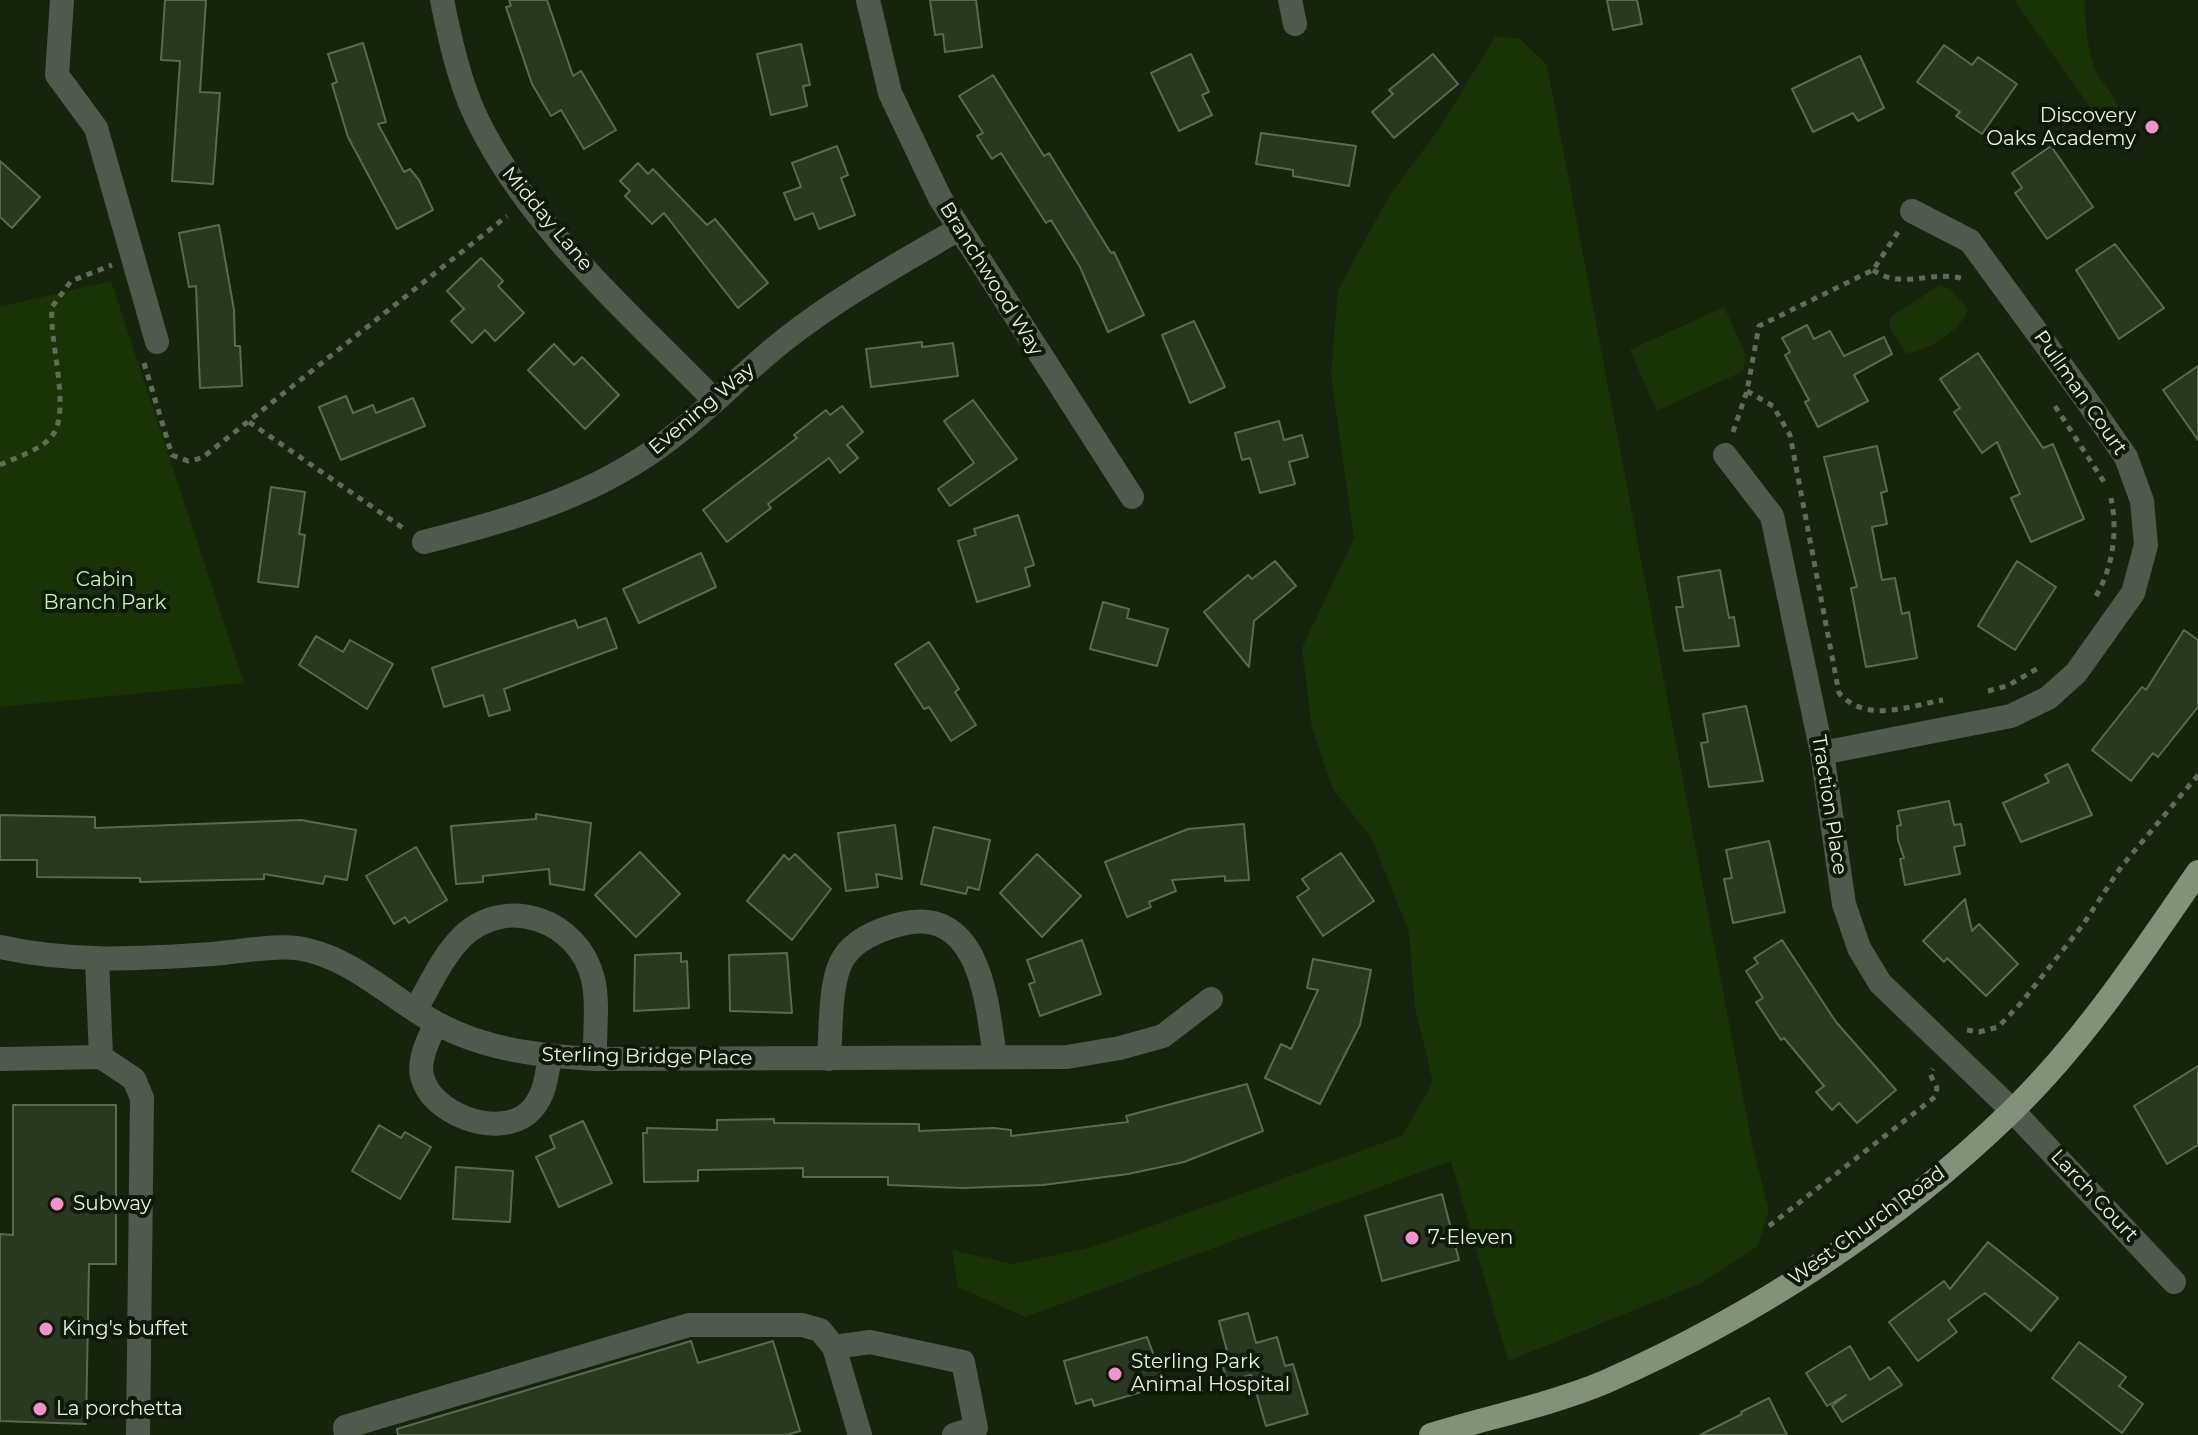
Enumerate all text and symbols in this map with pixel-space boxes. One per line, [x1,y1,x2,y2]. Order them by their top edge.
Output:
place label: Discovery Oaks Academy [1986,104,2136,151]
marker: Discovery Oaks Academy [2143,118,2161,136]
street label: Midday Lane [497,162,597,276]
street label: Branchwood Way [934,198,1048,360]
street label: Pullman Court [2028,326,2132,460]
street label: Evening Way [644,358,760,460]
park label: Cabin Branch Park [43,568,167,615]
street label: Traction Place [1806,733,1852,877]
street label: Sterling Bridge Place [541,1043,753,1071]
street label: Larch Court [2045,1145,2143,1247]
street label: West Church Road [1784,1161,1950,1291]
place label: Subway [73,1192,151,1216]
marker: Subway [48,1195,66,1213]
place label: 7-Eleven [1428,1226,1513,1250]
marker: 7-Eleven [1403,1229,1421,1247]
place label: King's buffet [62,1317,188,1341]
marker: King's buffet [37,1320,55,1338]
place label: Sterling Park Animal Hospital [1131,1350,1290,1397]
marker: Sterling Park Animal Hospital [1106,1365,1124,1383]
place label: La porchetta [56,1397,183,1421]
marker: La porchetta [31,1400,49,1418]

